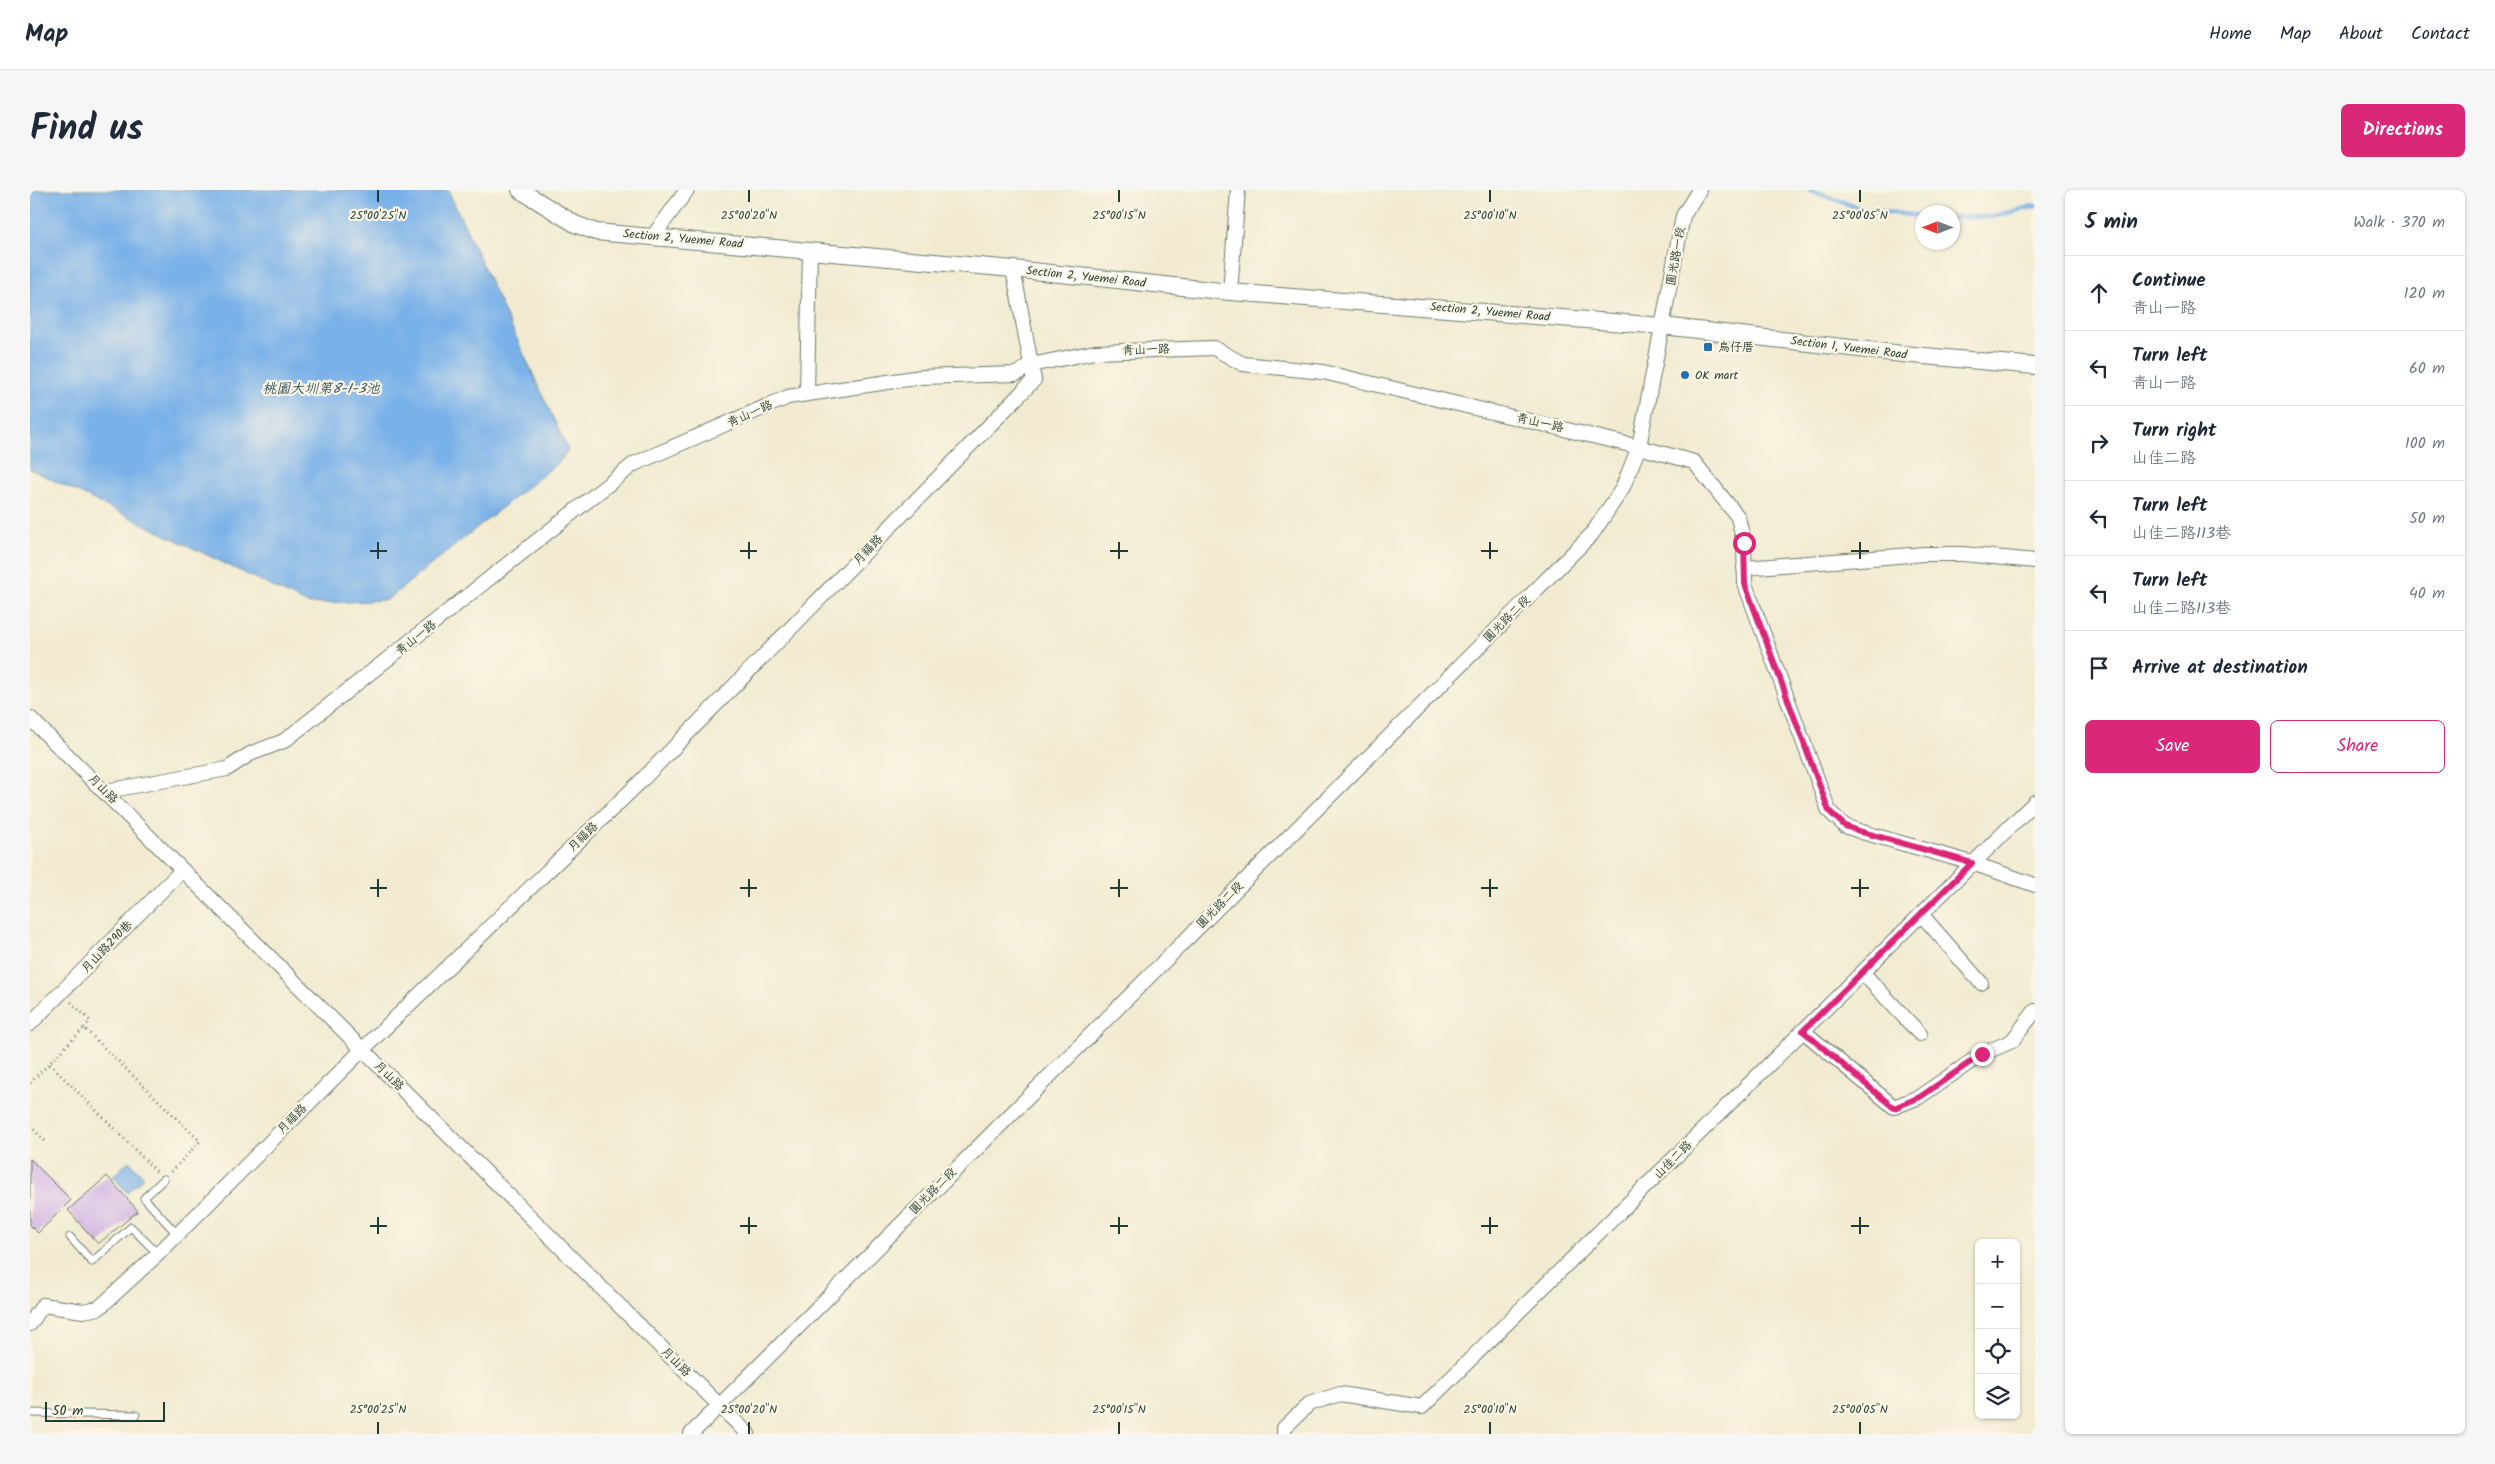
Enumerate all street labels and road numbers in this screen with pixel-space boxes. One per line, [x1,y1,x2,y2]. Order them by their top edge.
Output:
street label: Section 2, Yuemei Road [622,224,745,254]
street label: 圓光路一段 [1661,225,1691,287]
street label: Section 2, Yuemei Road [1025,261,1148,293]
street label: Section 2, Yuemei Road [1429,297,1552,327]
street label: Section 1, Yuemei Road [1790,331,1909,365]
street label: 青山一路 [1122,340,1170,360]
street label: 青山一路 [724,396,776,432]
street label: 青山一路 [1514,408,1566,438]
street label: 月福路 [849,530,887,570]
street label: 圓光路二段 [1479,591,1535,647]
street label: 青山一路 [391,616,441,660]
street label: 月山路 [84,770,122,808]
street label: 月福路 [563,818,603,856]
street label: 圓光路二段 [1192,877,1248,933]
street label: 月山路290巷 [77,916,137,978]
street label: 月山路 [370,1057,408,1095]
street label: 月福路 [273,1100,311,1138]
street label: 山佳二路 [1649,1136,1697,1184]
street label: 圓光路二段 [905,1163,961,1219]
street label: 月山路 [657,1343,695,1381]

